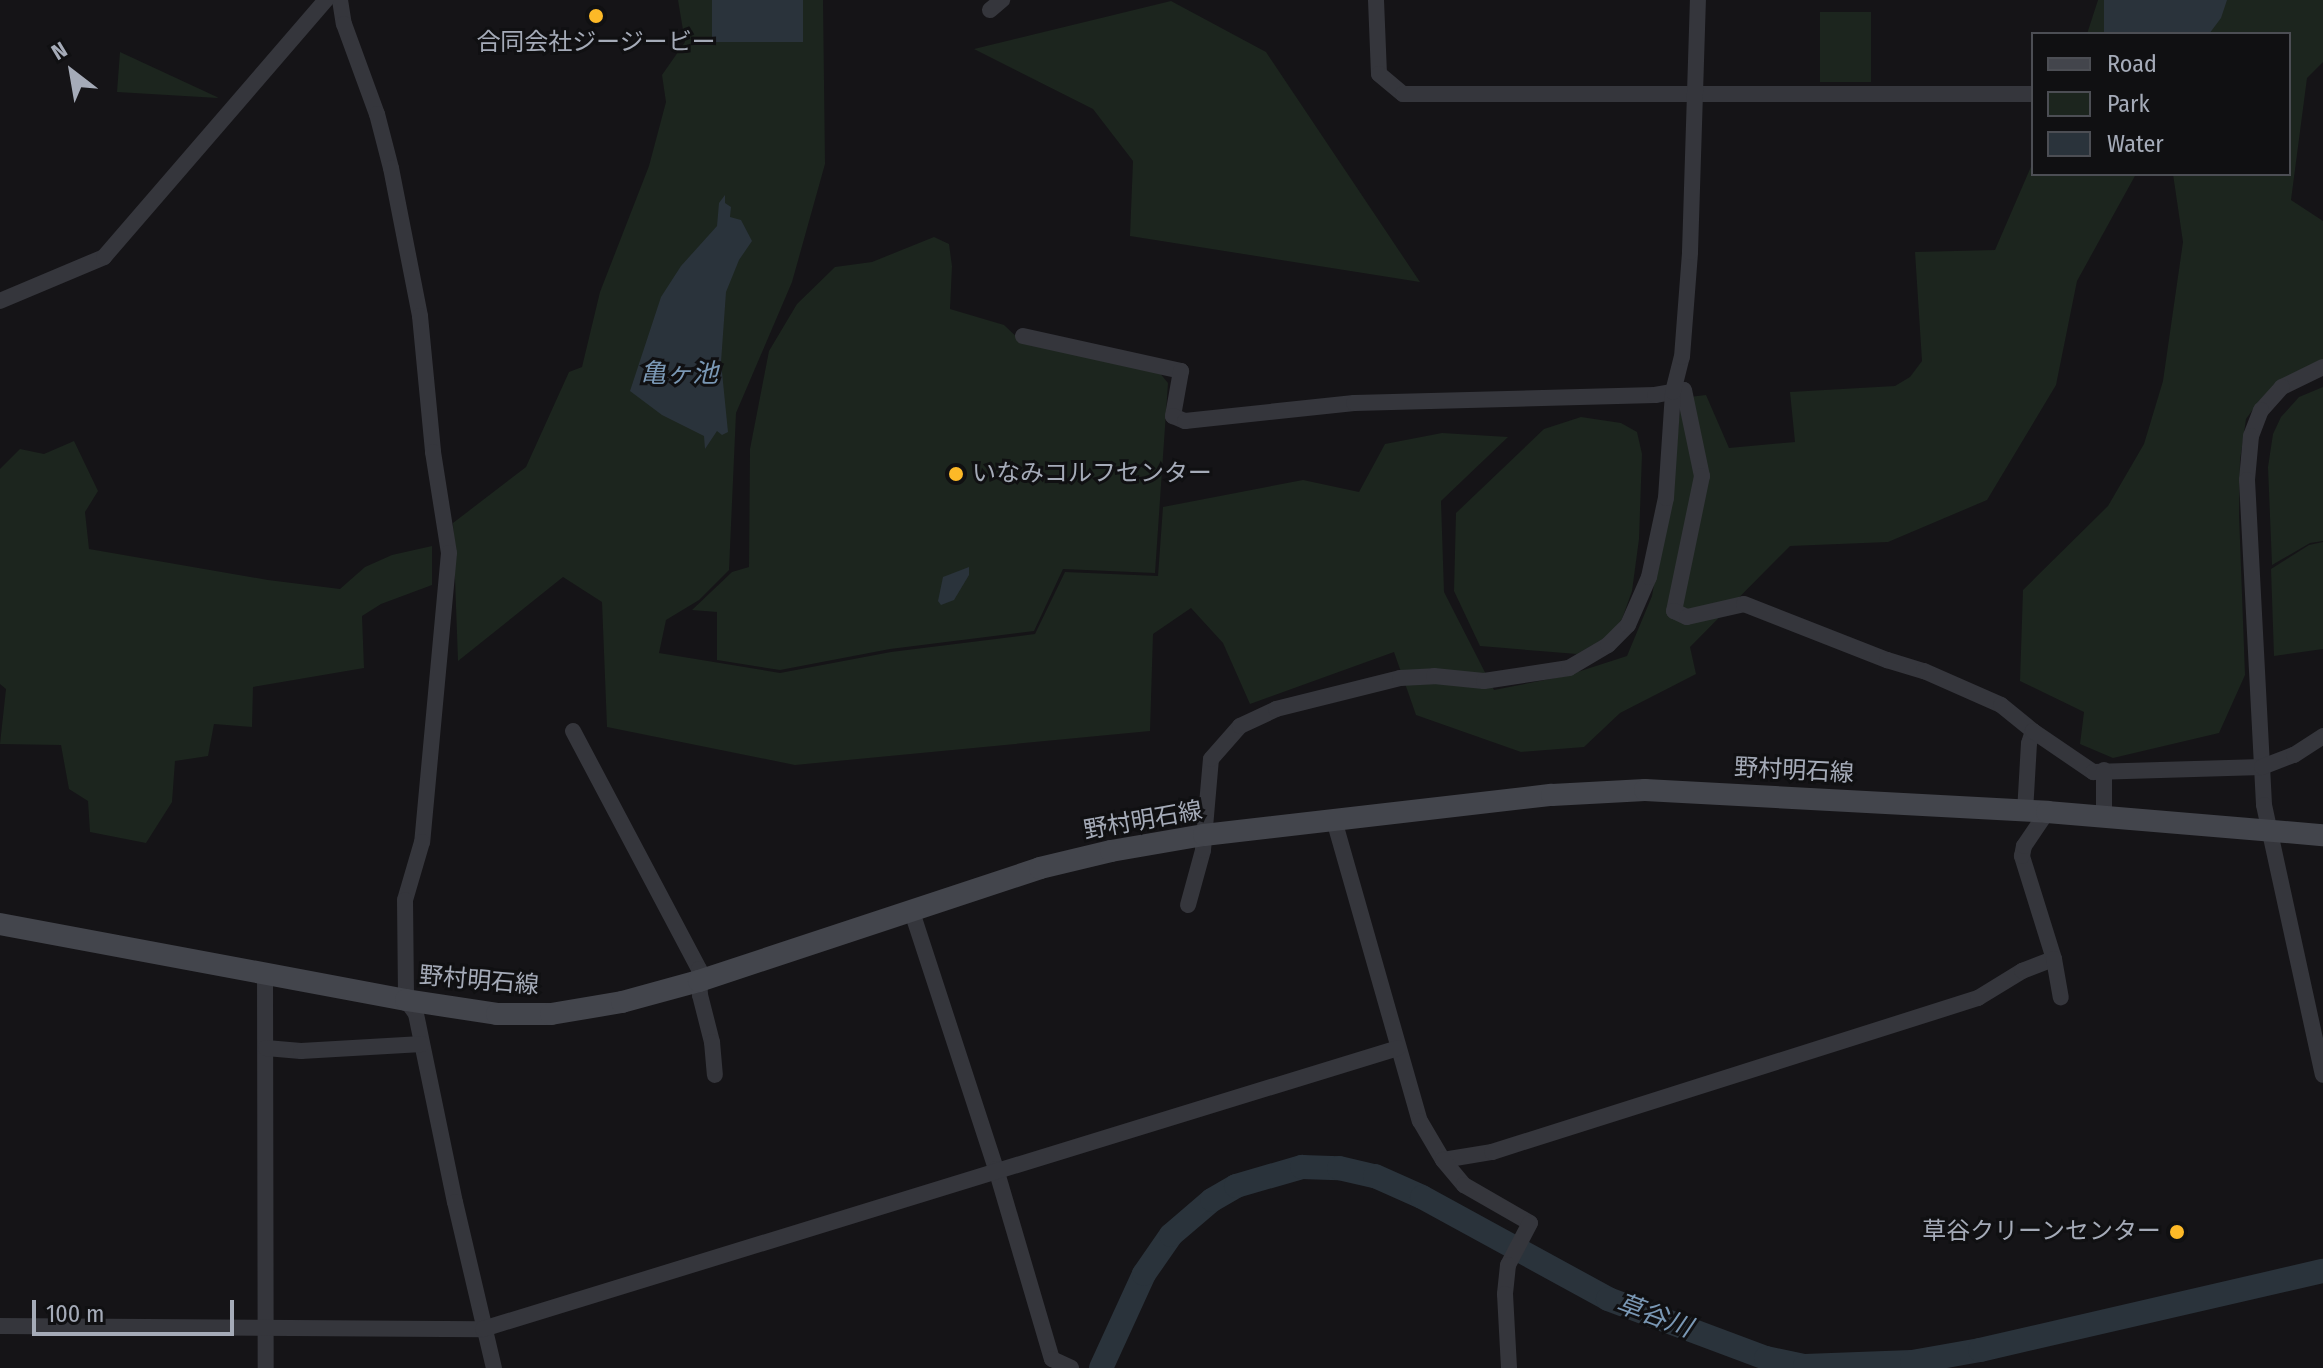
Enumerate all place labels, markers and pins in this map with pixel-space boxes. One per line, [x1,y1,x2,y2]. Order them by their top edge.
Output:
marker: 合同会社ジージービー [587,7,605,25]
place label: 合同会社ジージービー [476,29,716,57]
place label: いなみコルフセンター [972,460,1212,488]
marker: いなみコルフセンター [947,465,965,483]
place label: 草谷クリーンセンター [1921,1218,2161,1246]
marker: 草谷クリーンセンター [2168,1223,2186,1241]

